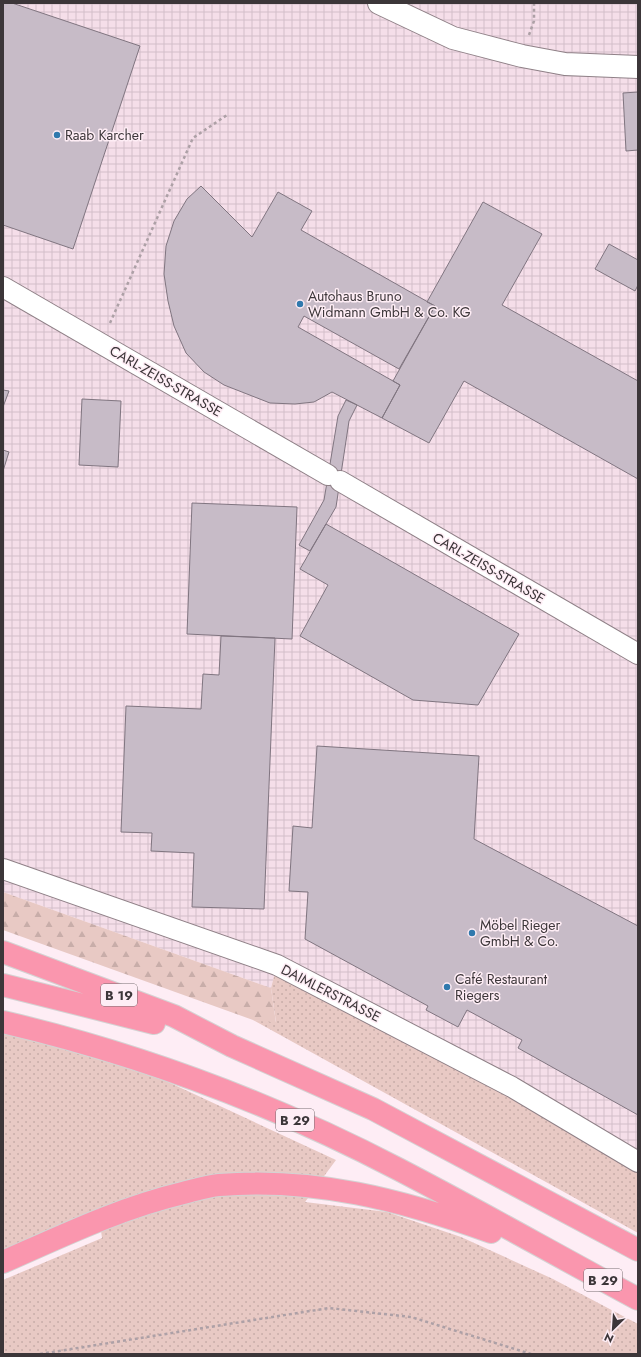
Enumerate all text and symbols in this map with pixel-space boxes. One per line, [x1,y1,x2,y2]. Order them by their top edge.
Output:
place label: Raab Karcher [65,125,144,145]
marker: Raab Karcher [52,130,62,140]
place label: Autohaus Bruno Widmann GmbH & Co. KG [308,286,471,322]
marker: Autohaus Bruno Widmann GmbH & Co. KG [295,299,305,309]
street label: CARL-ZEISS-STRASSE [106,341,226,421]
street label: CARL-ZEISS-STRASSE [429,528,549,608]
place label: Möbel Rieger GmbH & Co. [480,915,560,951]
marker: Möbel Rieger GmbH & Co. [467,928,477,938]
street label: DAIMLERSTRASSE [278,959,384,1027]
place label: Café Restaurant Riegers [455,969,548,1005]
marker: Café Restaurant Riegers [442,982,452,992]
road number: B 19 [101,984,137,1006]
road number: B 29 [276,1109,314,1131]
road number: B 29 [584,1269,622,1291]
north arrow [593,1309,633,1349]
text: N [601,1329,616,1347]

